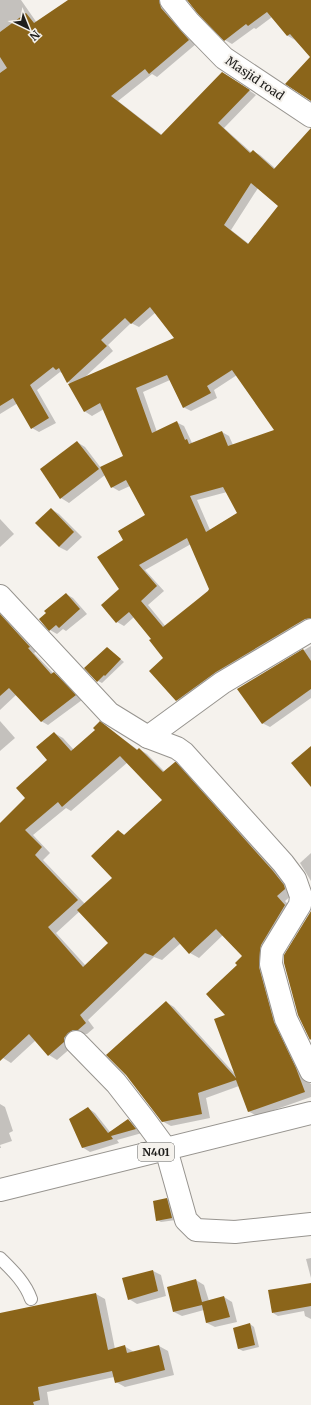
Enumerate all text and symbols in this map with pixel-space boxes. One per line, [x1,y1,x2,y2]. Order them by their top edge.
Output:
north arrow [8,8,48,48]
text: N [27,27,43,44]
street label: Masjid road [223,53,287,103]
road number: N401 [138,1143,174,1161]

